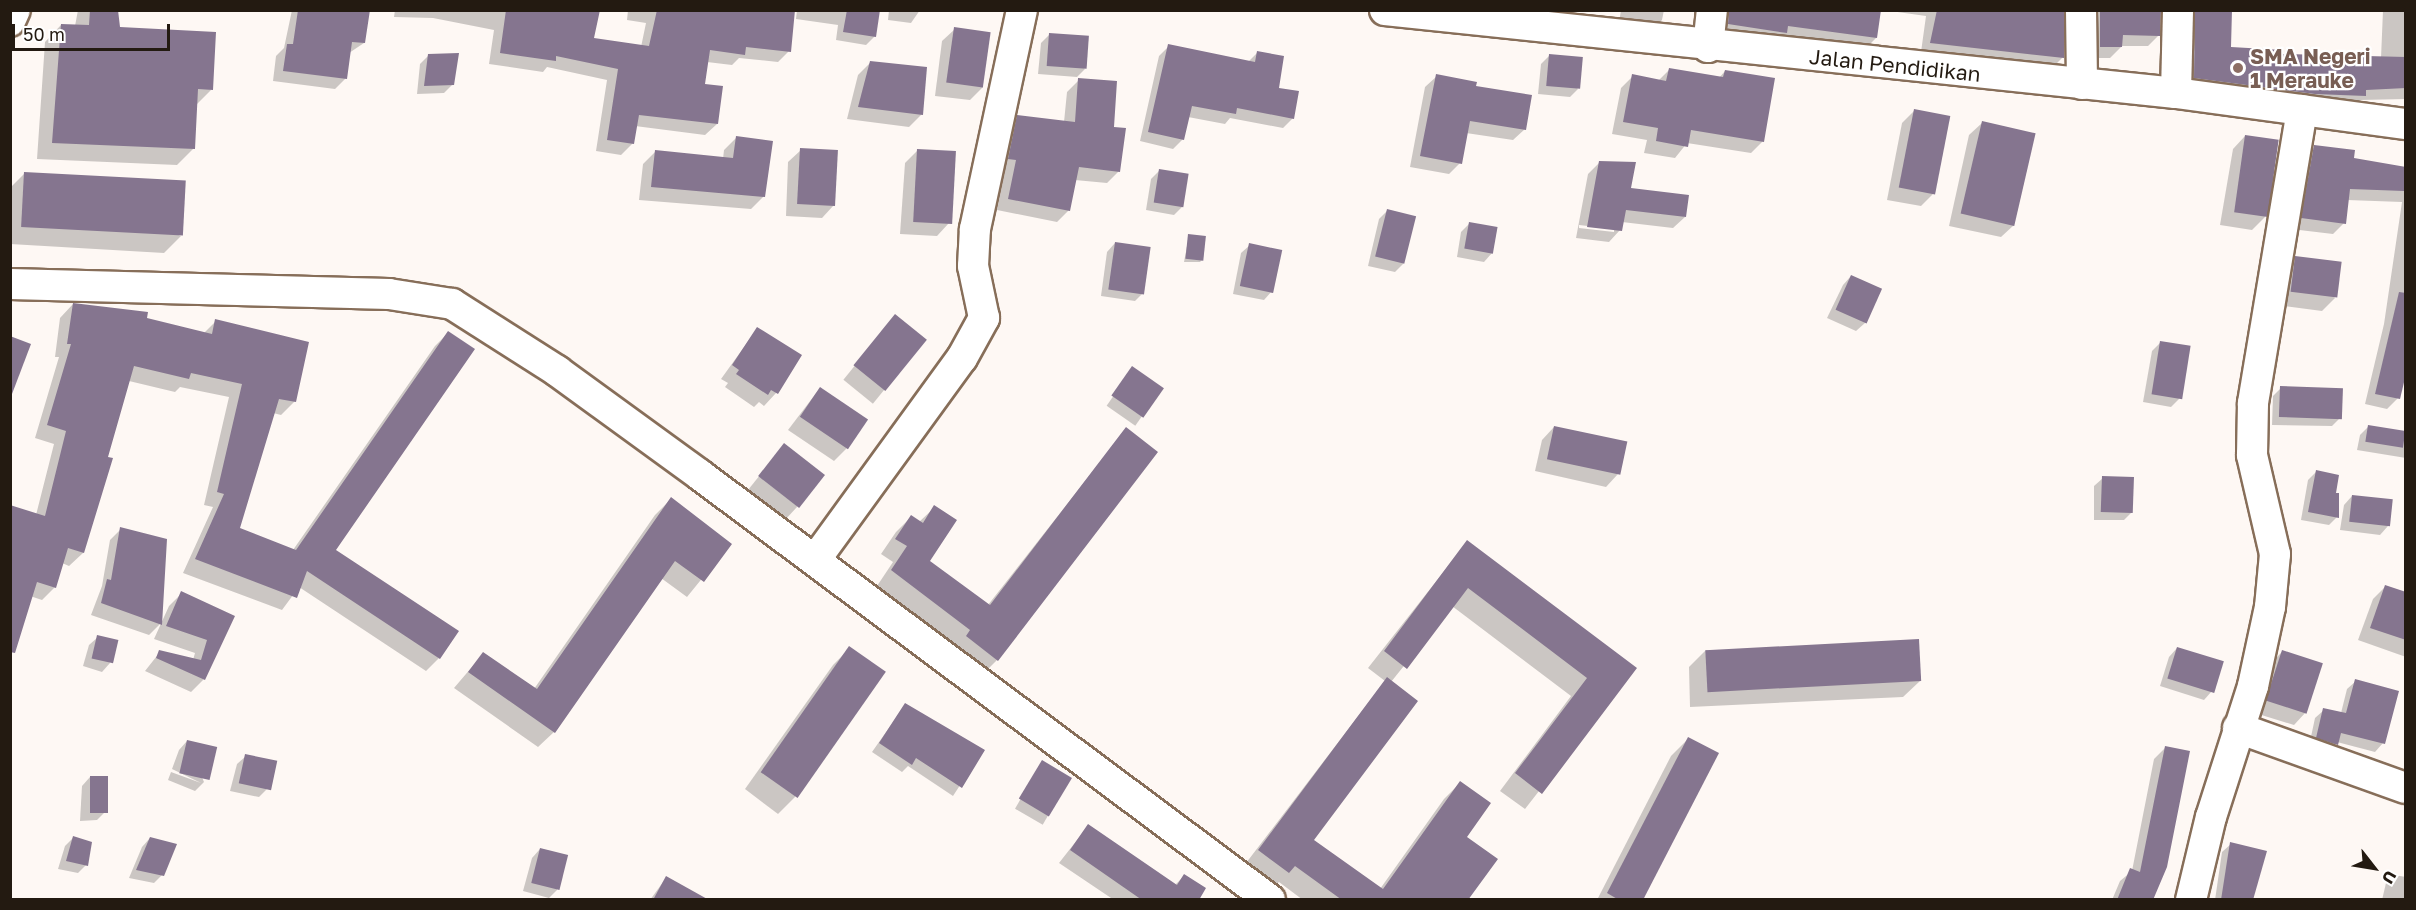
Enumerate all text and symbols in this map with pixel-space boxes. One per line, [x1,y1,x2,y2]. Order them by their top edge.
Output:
scale bar [15,12,172,50]
text: 50 m [23,23,65,45]
street label: Jalan Pendidikan [1808,43,1982,87]
place label: SMA Negeri 1 Merauke [2250,43,2371,93]
marker: SMA Negeri 1 Merauke [2231,61,2245,75]
north arrow [2344,838,2404,898]
text: U [2378,867,2401,887]

